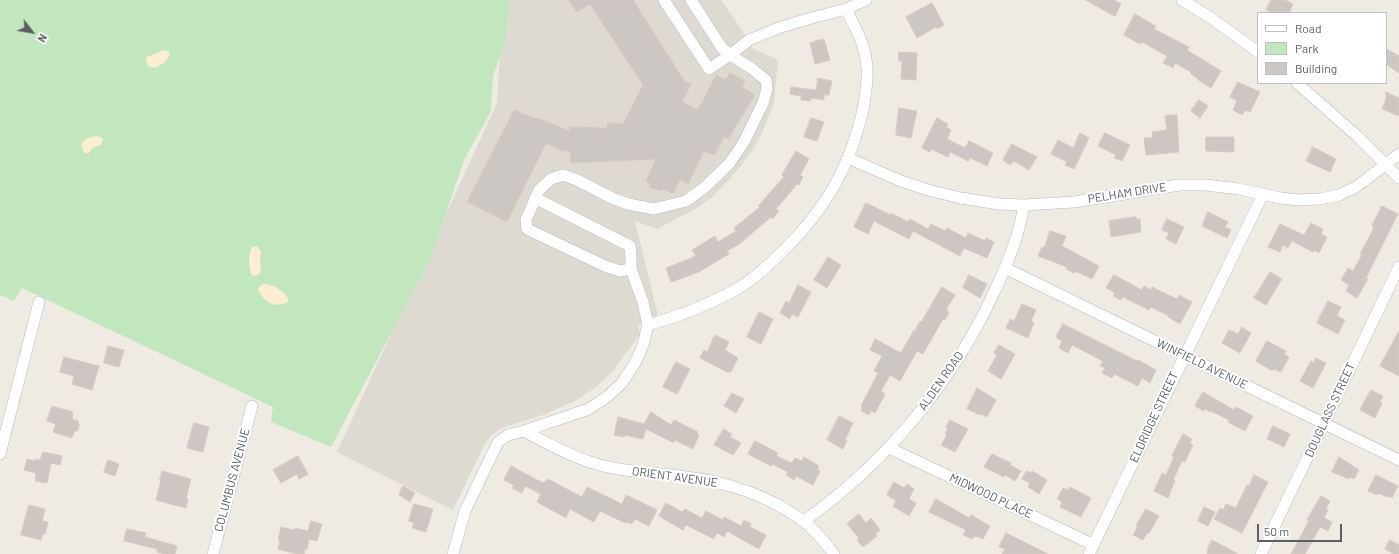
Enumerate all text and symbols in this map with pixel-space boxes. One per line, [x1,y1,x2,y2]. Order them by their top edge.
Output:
north arrow [12,12,52,52]
legend [1257,12,1387,84]
text: Road [1295,21,1322,35]
text: N [35,32,50,45]
text: Park [1295,41,1319,55]
text: Building [1295,61,1337,75]
street label: PELHAM DRIVE [1087,180,1167,206]
street label: WINFIELD AVENUE [1154,336,1250,392]
street label: ALDEN ROAD [915,349,967,413]
street label: DOUGLASS STREET [1302,360,1358,460]
street label: ELDRIDGE STREET [1127,369,1181,465]
street label: COLUMBUS AVENUE [211,427,253,533]
street label: ORIENT AVENUE [631,464,719,490]
street label: MIDWOOD PLACE [947,470,1035,522]
scale bar [1259,516,1344,542]
text: 50 m [1264,524,1289,538]

